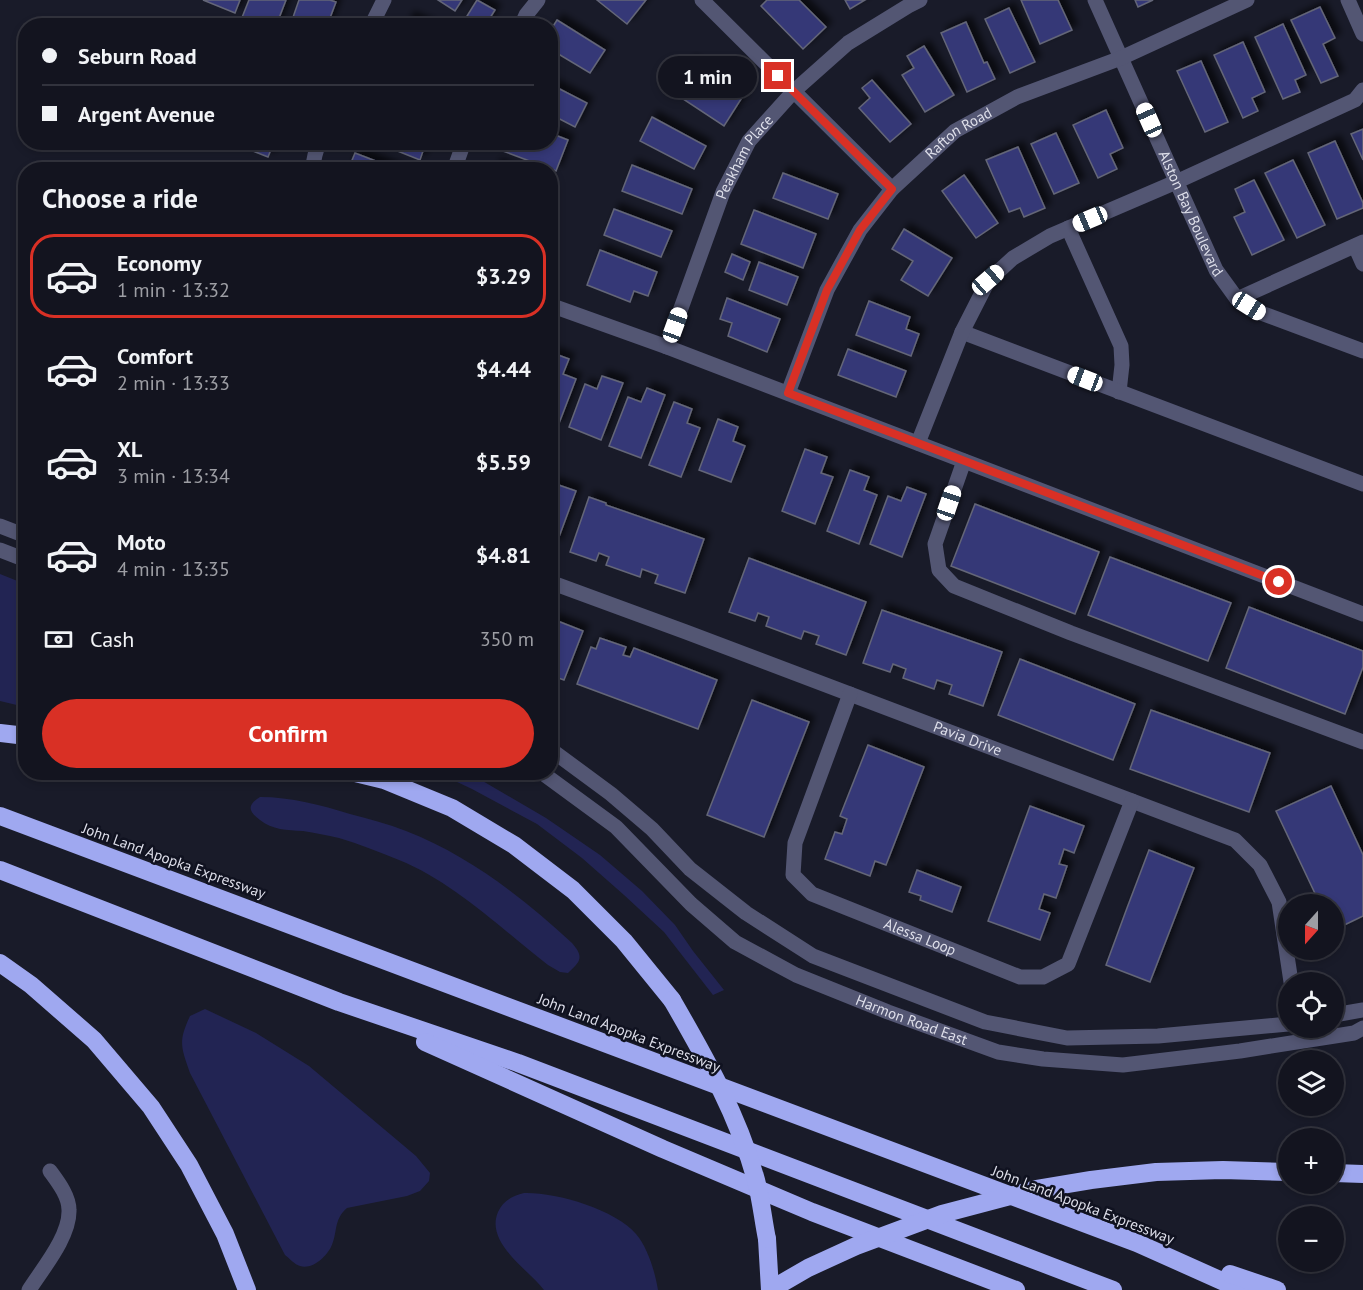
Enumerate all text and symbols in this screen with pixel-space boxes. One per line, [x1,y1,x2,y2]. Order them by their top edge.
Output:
text: Seburn Road [78,42,197,70]
callout: 1 min [658,55,757,97]
route end [764,62,791,89]
text: 1 min [683,64,732,90]
text: Argent Avenue [78,100,215,128]
car [1133,100,1165,140]
street label: Rafton Road [921,103,995,163]
street label: Peakham Place [711,110,777,202]
street label: Alston Bay Boulevard [1155,147,1228,280]
text: Choose a ride [42,181,198,215]
car [1070,204,1110,234]
icon: car [45,249,99,303]
text: Economy [117,249,201,277]
car [969,261,1007,299]
text: $3.29 [476,262,531,290]
text: 1 min · 13:32 [117,277,230,303]
car [1229,289,1269,323]
car [660,305,690,345]
icon: car [45,342,99,396]
text: Comfort [117,342,193,370]
text: $4.44 [476,355,531,383]
car [1065,364,1105,394]
text: 2 min · 13:33 [117,370,230,396]
icon: car [45,435,99,489]
text: XL [117,435,142,463]
text: $5.59 [476,448,531,476]
text: 3 min · 13:34 [117,463,230,489]
car [935,483,963,523]
icon: car [45,528,99,582]
text: Moto [117,528,166,556]
text: $4.81 [476,541,531,569]
text: 4 min · 13:35 [117,556,230,582]
route start [1265,568,1292,595]
icon: cash [42,623,75,656]
text: Cash [90,625,134,653]
text: 350 m [480,626,534,652]
button: Confirm [42,699,534,768]
street label: Pavia Drive [931,717,1005,760]
street label: John Land Apopka Expressway [79,818,269,903]
north arrow [1278,894,1344,960]
map controls [1278,894,1344,1272]
street label: Alessa Loop [881,914,959,960]
button: locate [1278,972,1344,1038]
street label: John Land Apopka Expressway [534,989,723,1076]
street label: Harmon Road East [853,990,970,1049]
button: layers [1278,1050,1344,1116]
button: + [1278,1128,1344,1194]
street label: John Land Apopka Expressway [988,1161,1177,1248]
button: − [1278,1206,1344,1272]

